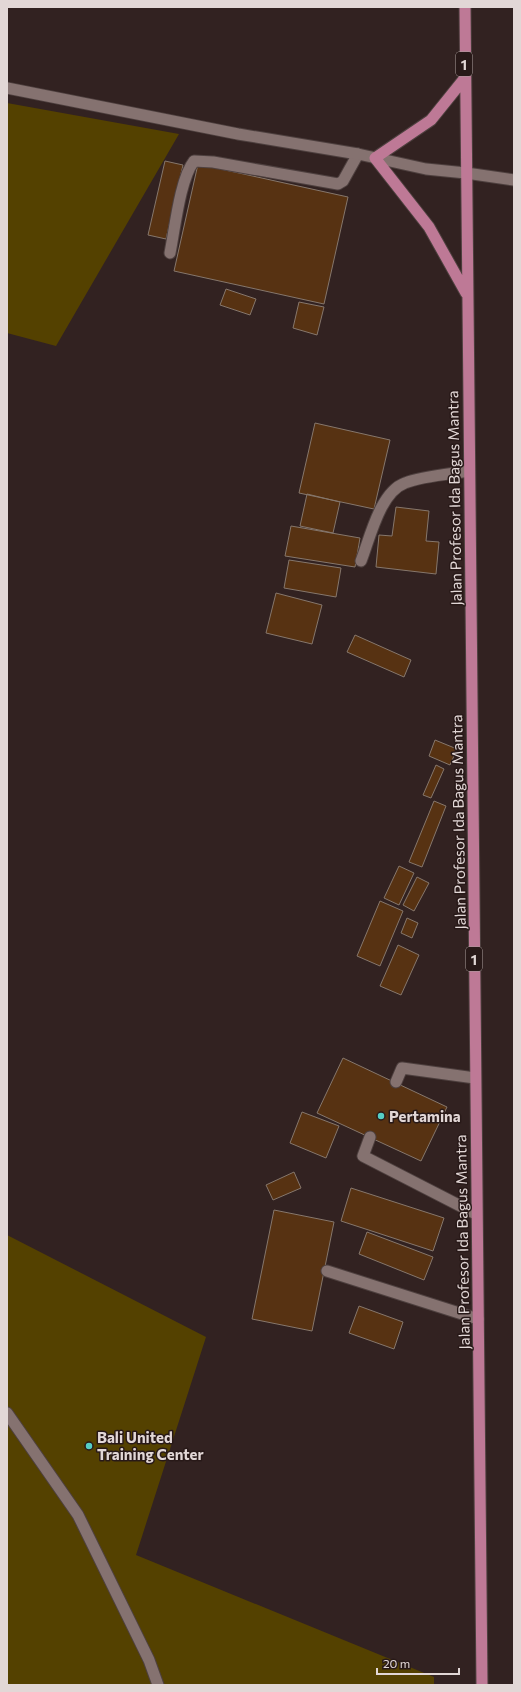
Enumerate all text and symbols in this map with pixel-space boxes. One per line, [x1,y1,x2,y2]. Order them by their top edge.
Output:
road number: 1 [456,52,472,76]
street label: Jalan Profesor Ida Bagus Mantra [443,390,465,606]
street label: Jalan Profesor Ida Bagus Mantra [447,714,469,930]
road number: 1 [466,947,482,971]
place label: Pertamina [389,1107,461,1125]
marker: Pertamina [376,1111,386,1121]
street label: Jalan Profesor Ida Bagus Mantra [451,1134,473,1350]
place label: Bali United Training Center [97,1428,204,1463]
marker: Bali United Training Center [84,1441,94,1451]
scale bar [377,1650,459,1676]
text: 20 m [383,1656,410,1670]

